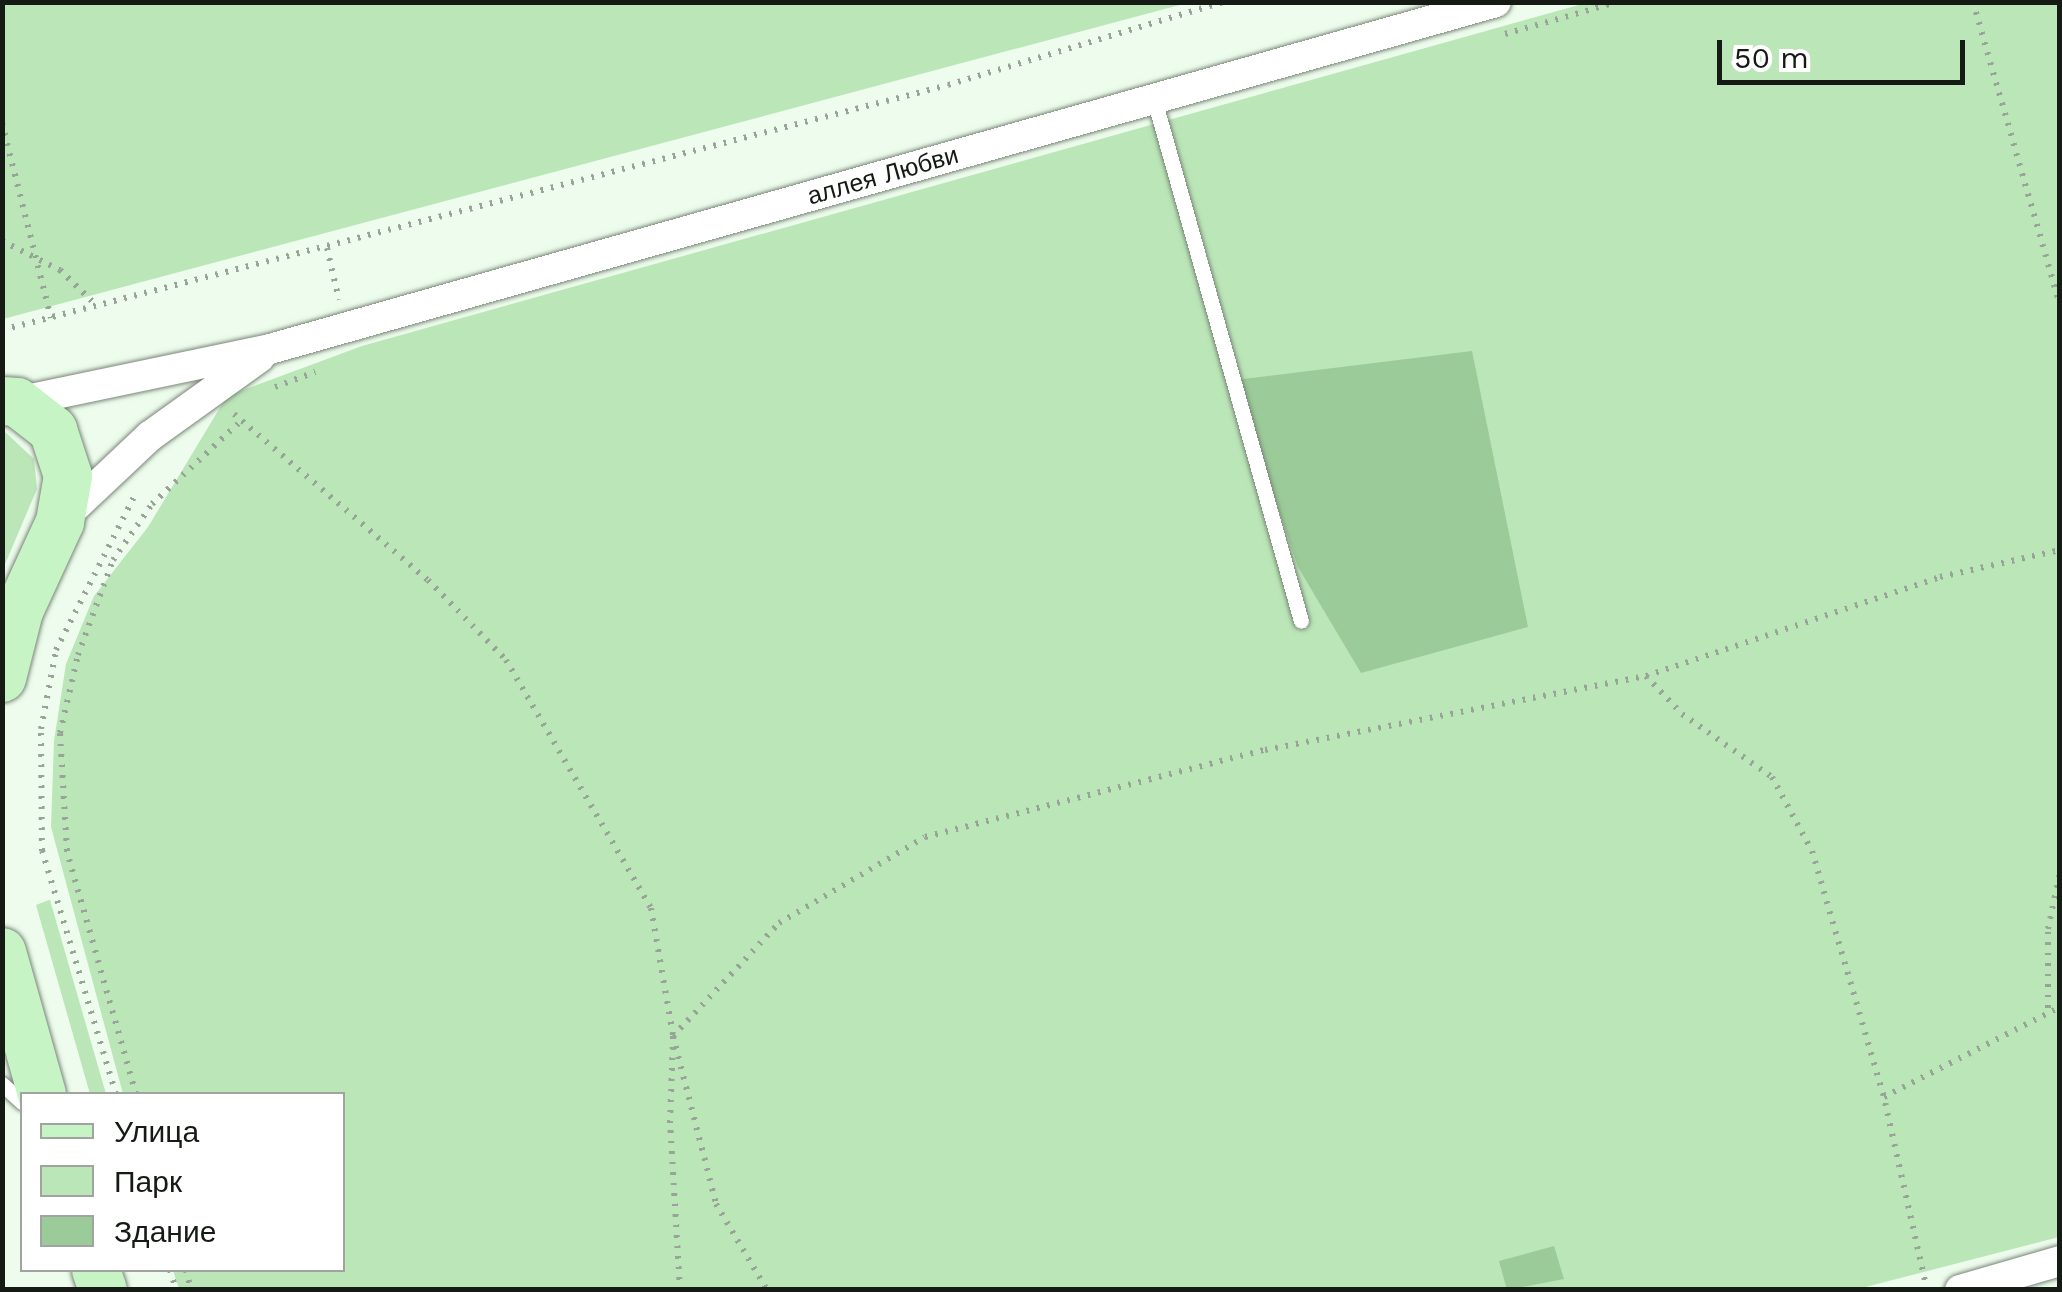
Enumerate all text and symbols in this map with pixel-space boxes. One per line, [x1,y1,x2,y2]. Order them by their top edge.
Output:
scale bar [1722,20,1970,82]
text: 50 m [1734,40,1809,75]
street label: аллея Любви [804,140,962,212]
legend [20,1092,345,1272]
text: Улица [114,1114,199,1149]
text: Парк [114,1164,182,1199]
text: Здание [114,1214,216,1249]

